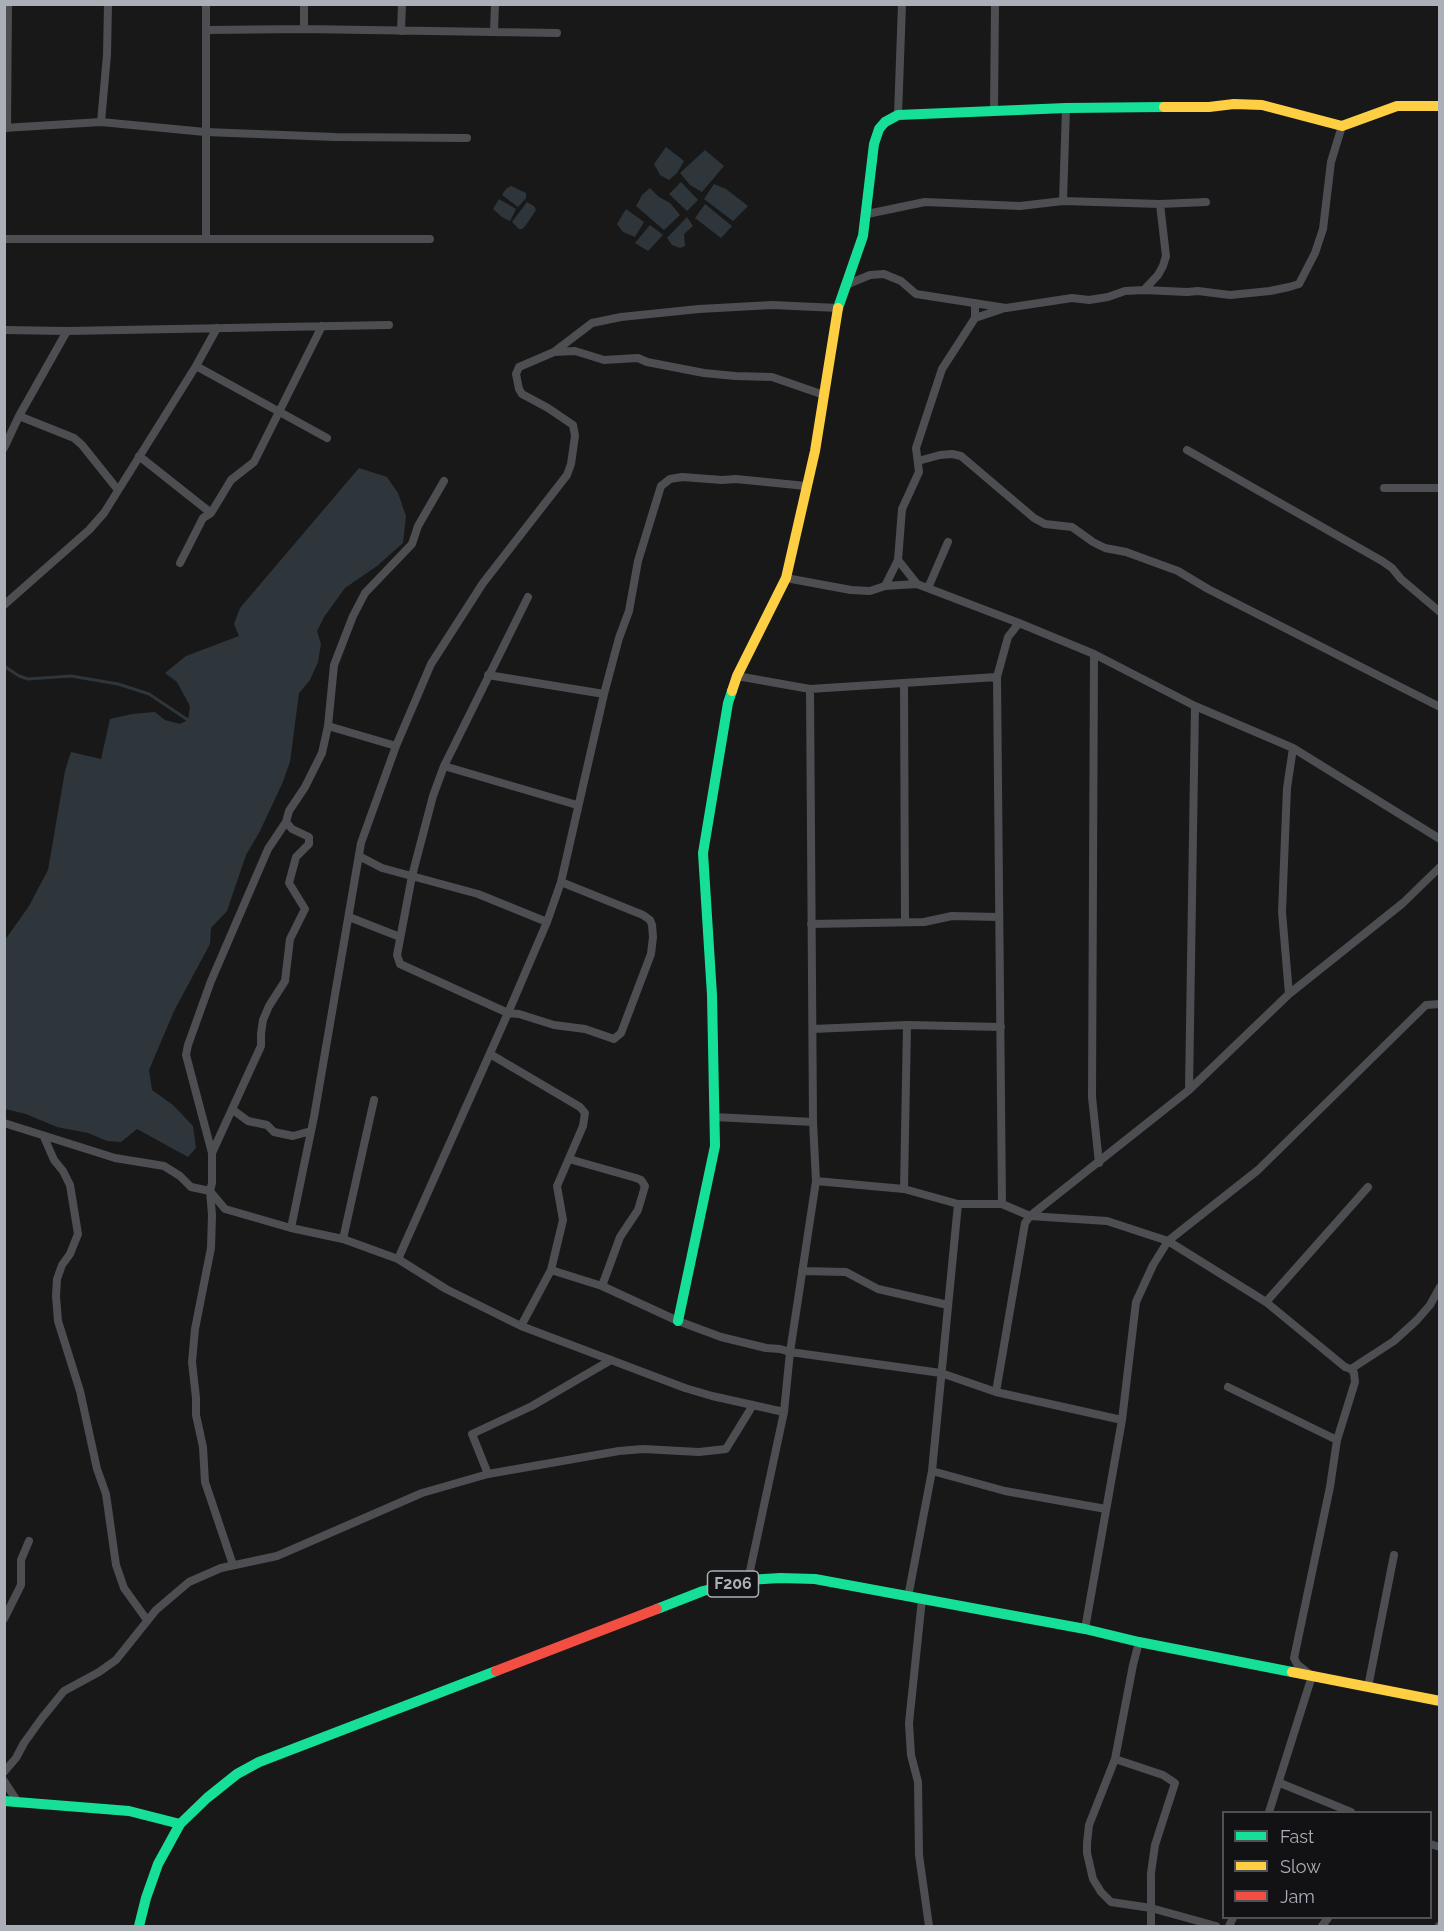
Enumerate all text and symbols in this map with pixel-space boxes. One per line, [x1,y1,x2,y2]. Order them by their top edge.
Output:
road number: F206 [708,1571,758,1597]
legend [1222,1811,1432,1919]
text: Fast [1280,1826,1314,1847]
text: Slow [1280,1856,1321,1877]
text: Jam [1280,1886,1315,1907]

